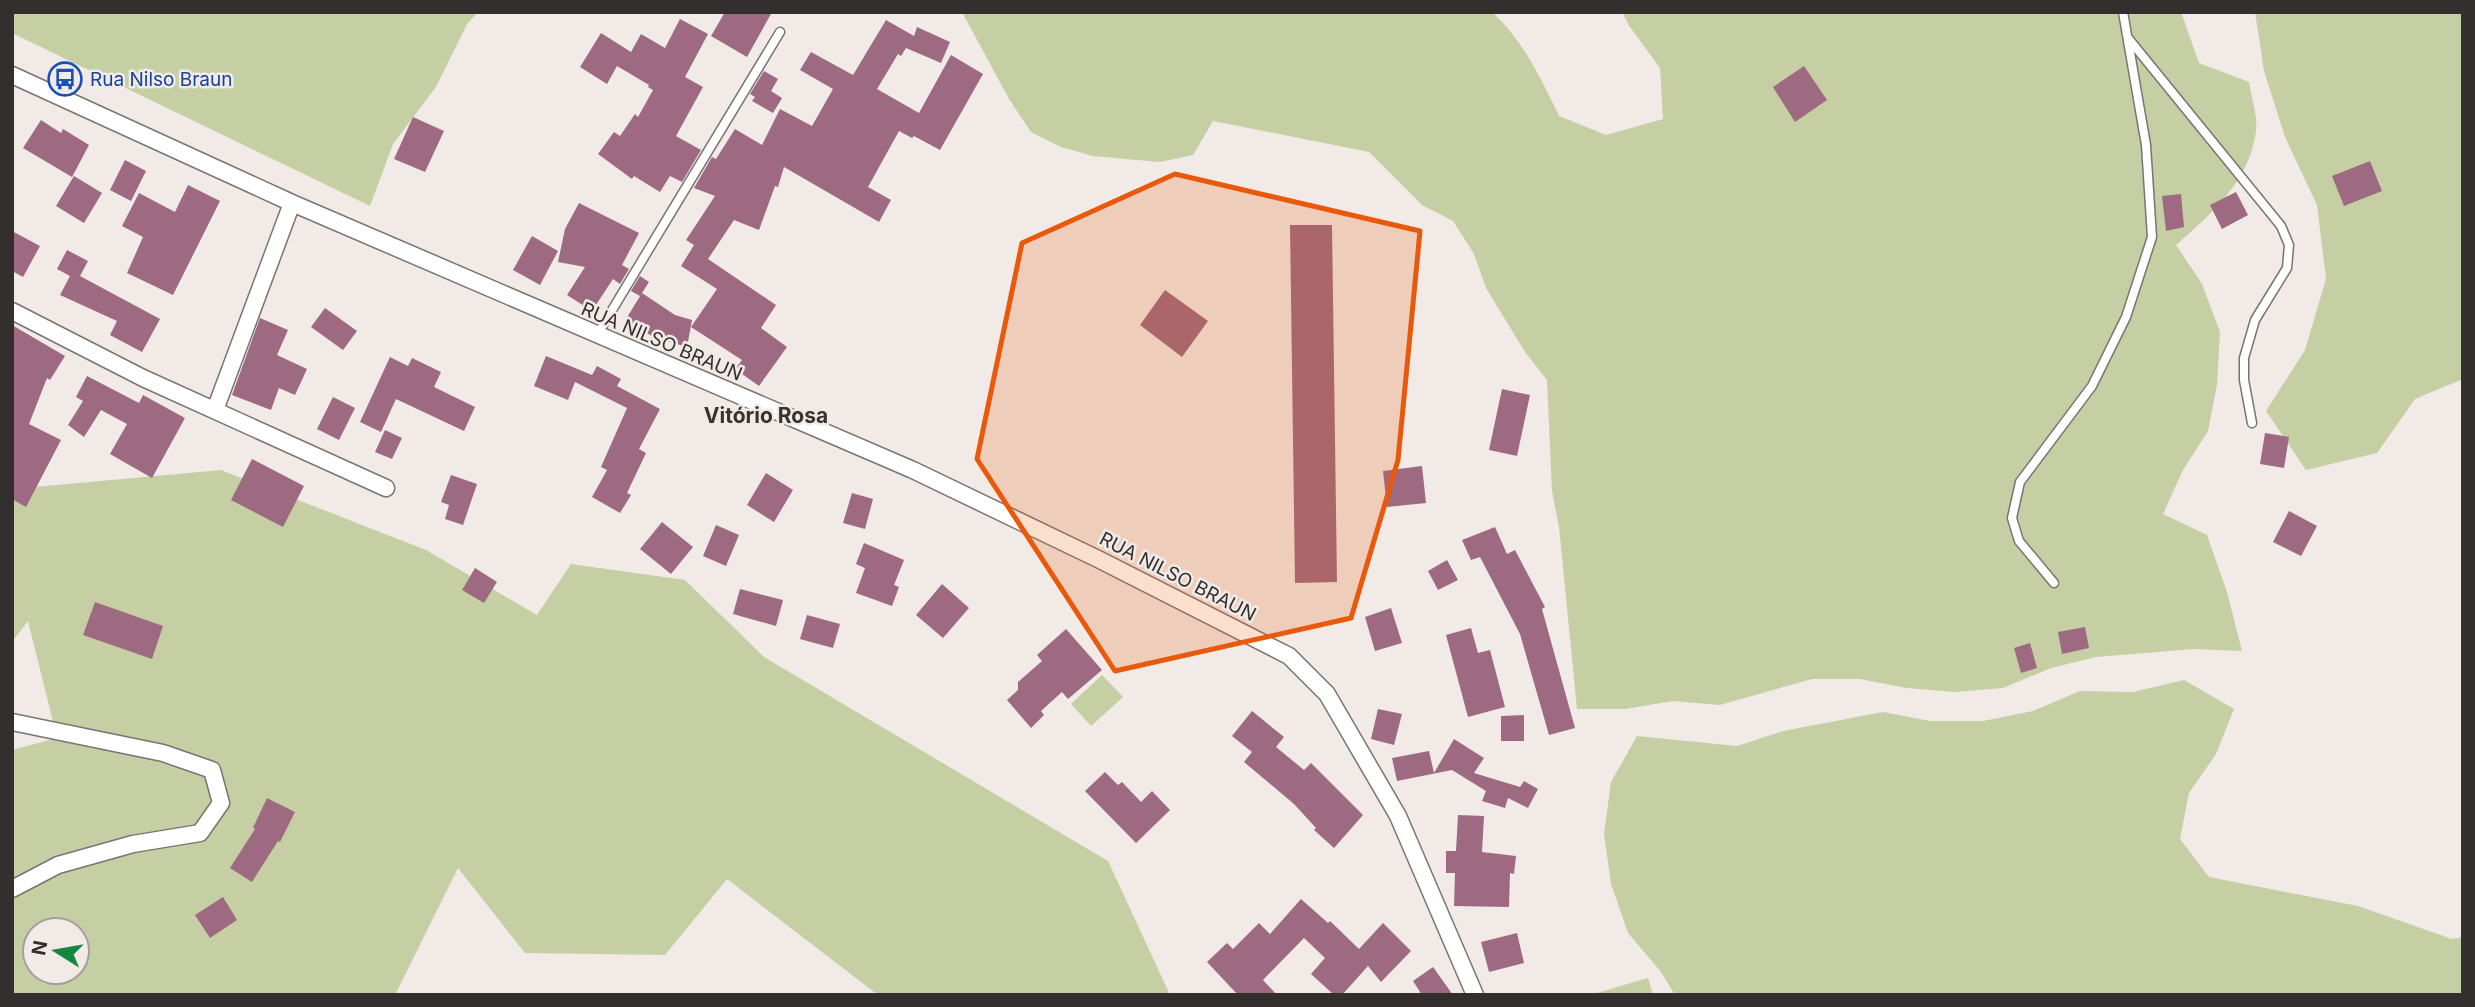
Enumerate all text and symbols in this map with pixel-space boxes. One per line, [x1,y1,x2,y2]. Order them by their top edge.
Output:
bus stop icon: Rua Nilso Braun [46,60,84,98]
place label: Rua Nilso Braun [90,68,232,91]
street label: RUA NILSO BRAUN [578,297,746,386]
district label: Vitório Rosa [704,403,828,428]
street label: RUA NILSO BRAUN [1096,527,1260,626]
north arrow [21,916,91,986]
text: N [27,939,52,957]

